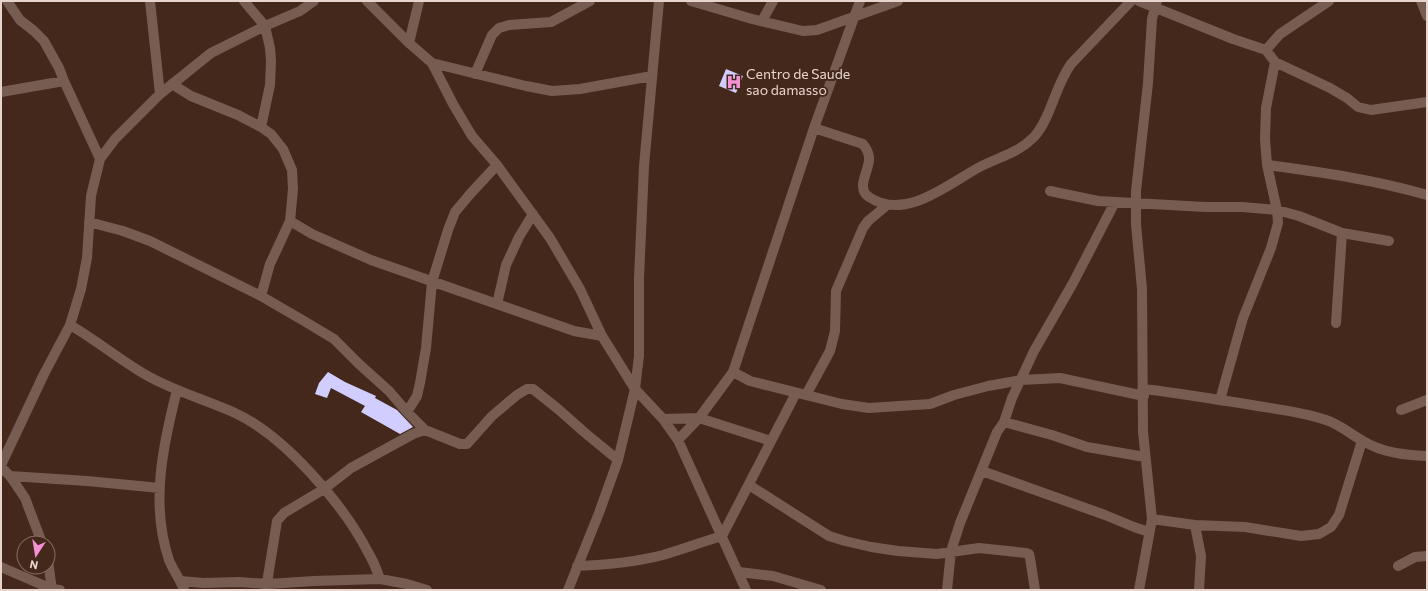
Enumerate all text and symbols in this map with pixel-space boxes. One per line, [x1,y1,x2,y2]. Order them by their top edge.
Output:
place label: Centro de Saude sao damasso [746,65,850,98]
hospital icon: Centro de Saude sao damasso [725,73,743,91]
north arrow [16,535,56,575]
text: N [28,558,39,572]

